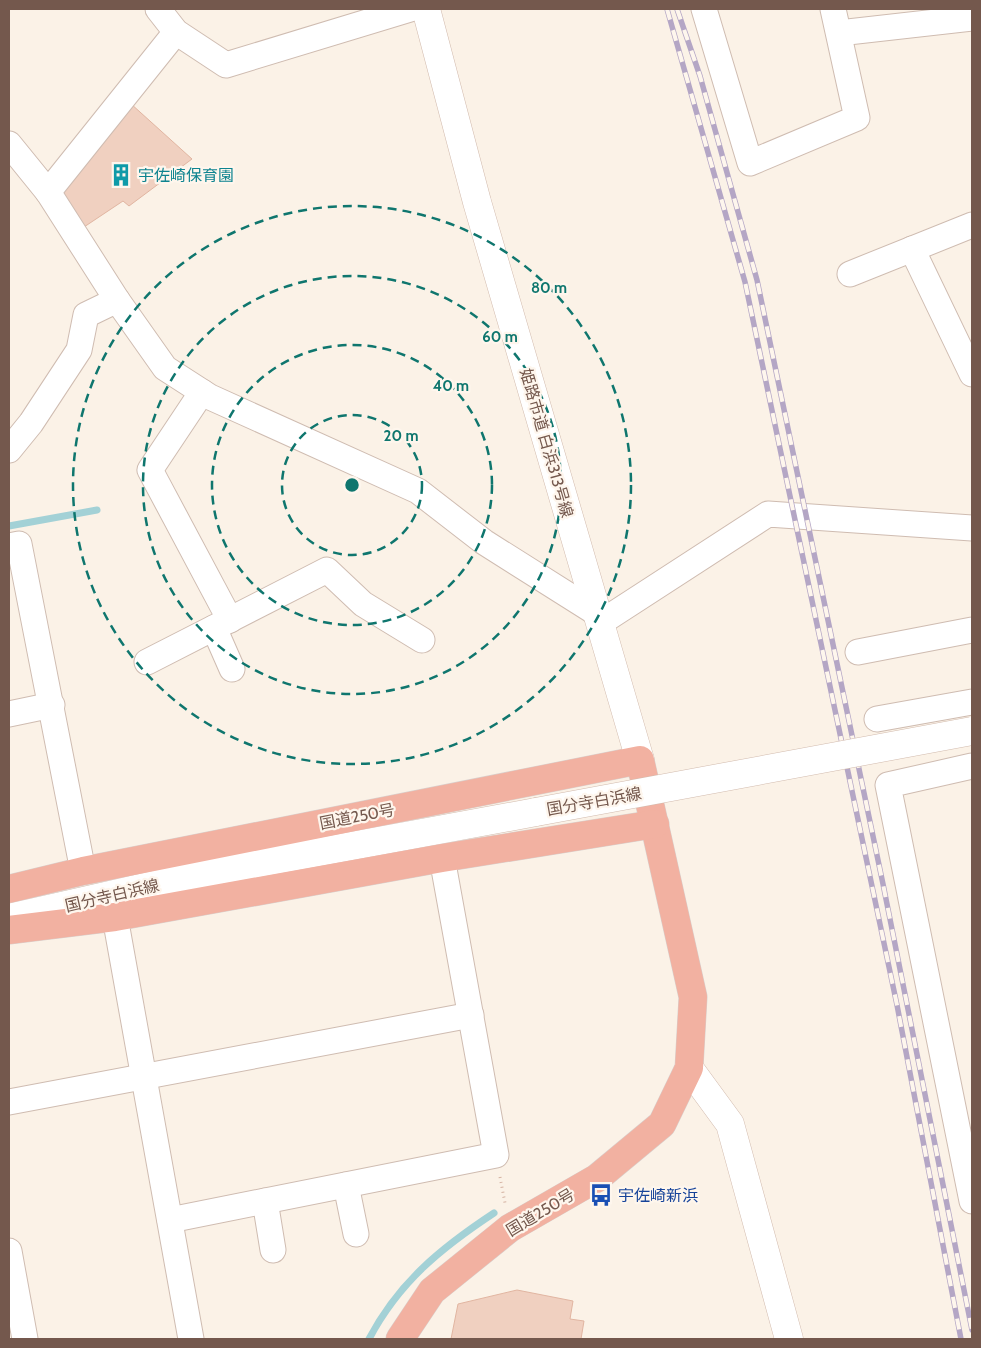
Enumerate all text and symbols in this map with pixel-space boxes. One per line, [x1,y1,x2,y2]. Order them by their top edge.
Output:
building icon: 宇佐崎保育園 [108,162,134,188]
place label: 宇佐崎保育園 [138,166,234,185]
text: 80 m [531,279,567,297]
text: 60 m [482,328,518,346]
street label: 姫路市道 白浜313号線 [516,366,577,520]
text: 40 m [433,377,469,395]
text: 20 m [384,427,418,445]
centre of rings [343,476,361,494]
street label: 国分寺白浜線 [545,784,643,819]
street label: 国道250号 [318,800,396,833]
street label: 国分寺白浜線 [63,875,161,916]
bus stop icon: 宇佐崎新浜 [588,1182,614,1208]
street label: 国道250号 [503,1185,578,1240]
place label: 宇佐崎新浜 [618,1186,698,1205]

